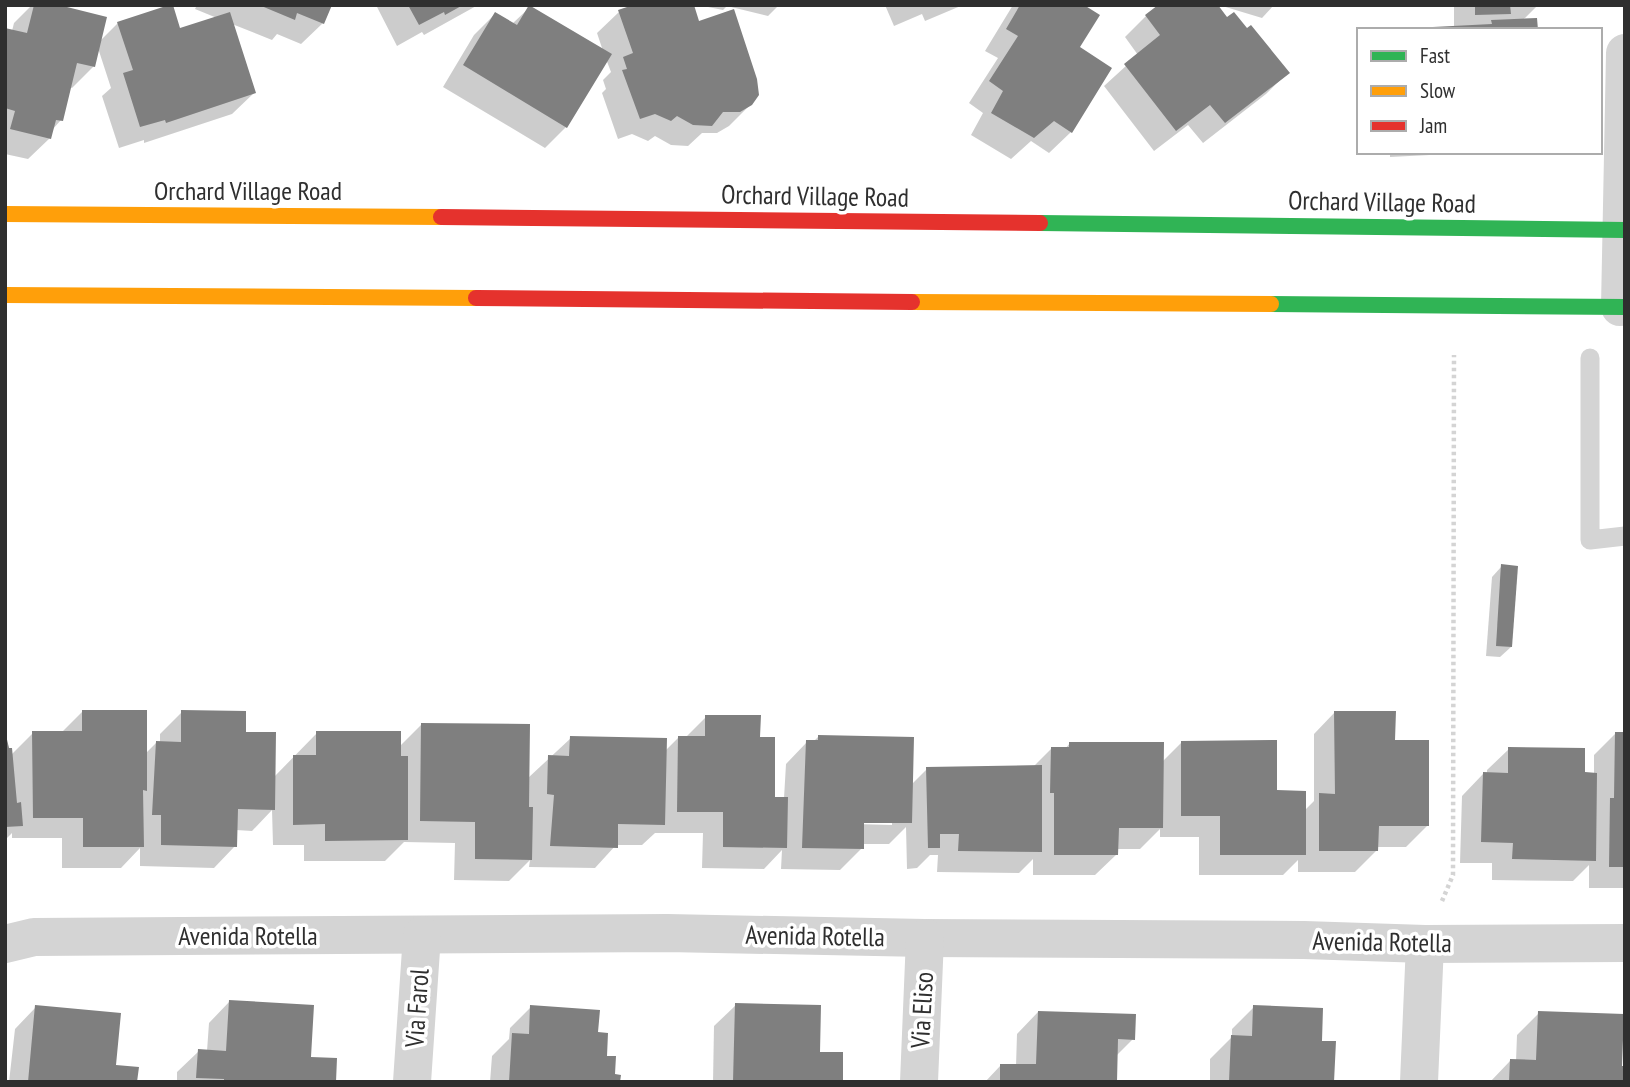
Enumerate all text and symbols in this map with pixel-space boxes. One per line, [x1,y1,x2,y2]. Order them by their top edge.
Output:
legend [1357,28,1602,154]
text: Fast [1420,42,1450,69]
text: Slow [1420,77,1456,104]
text: Jam [1419,112,1447,139]
street label: Orchard Village Road [154,174,342,207]
street label: Orchard Village Road [721,177,909,214]
street label: Orchard Village Road [1288,183,1476,220]
street label: Avenida Rotella [745,918,885,953]
street label: Avenida Rotella [178,919,318,952]
street label: Avenida Rotella [1312,924,1452,959]
street label: Via Farol [397,967,436,1050]
street label: Via Eliso [903,971,940,1050]

